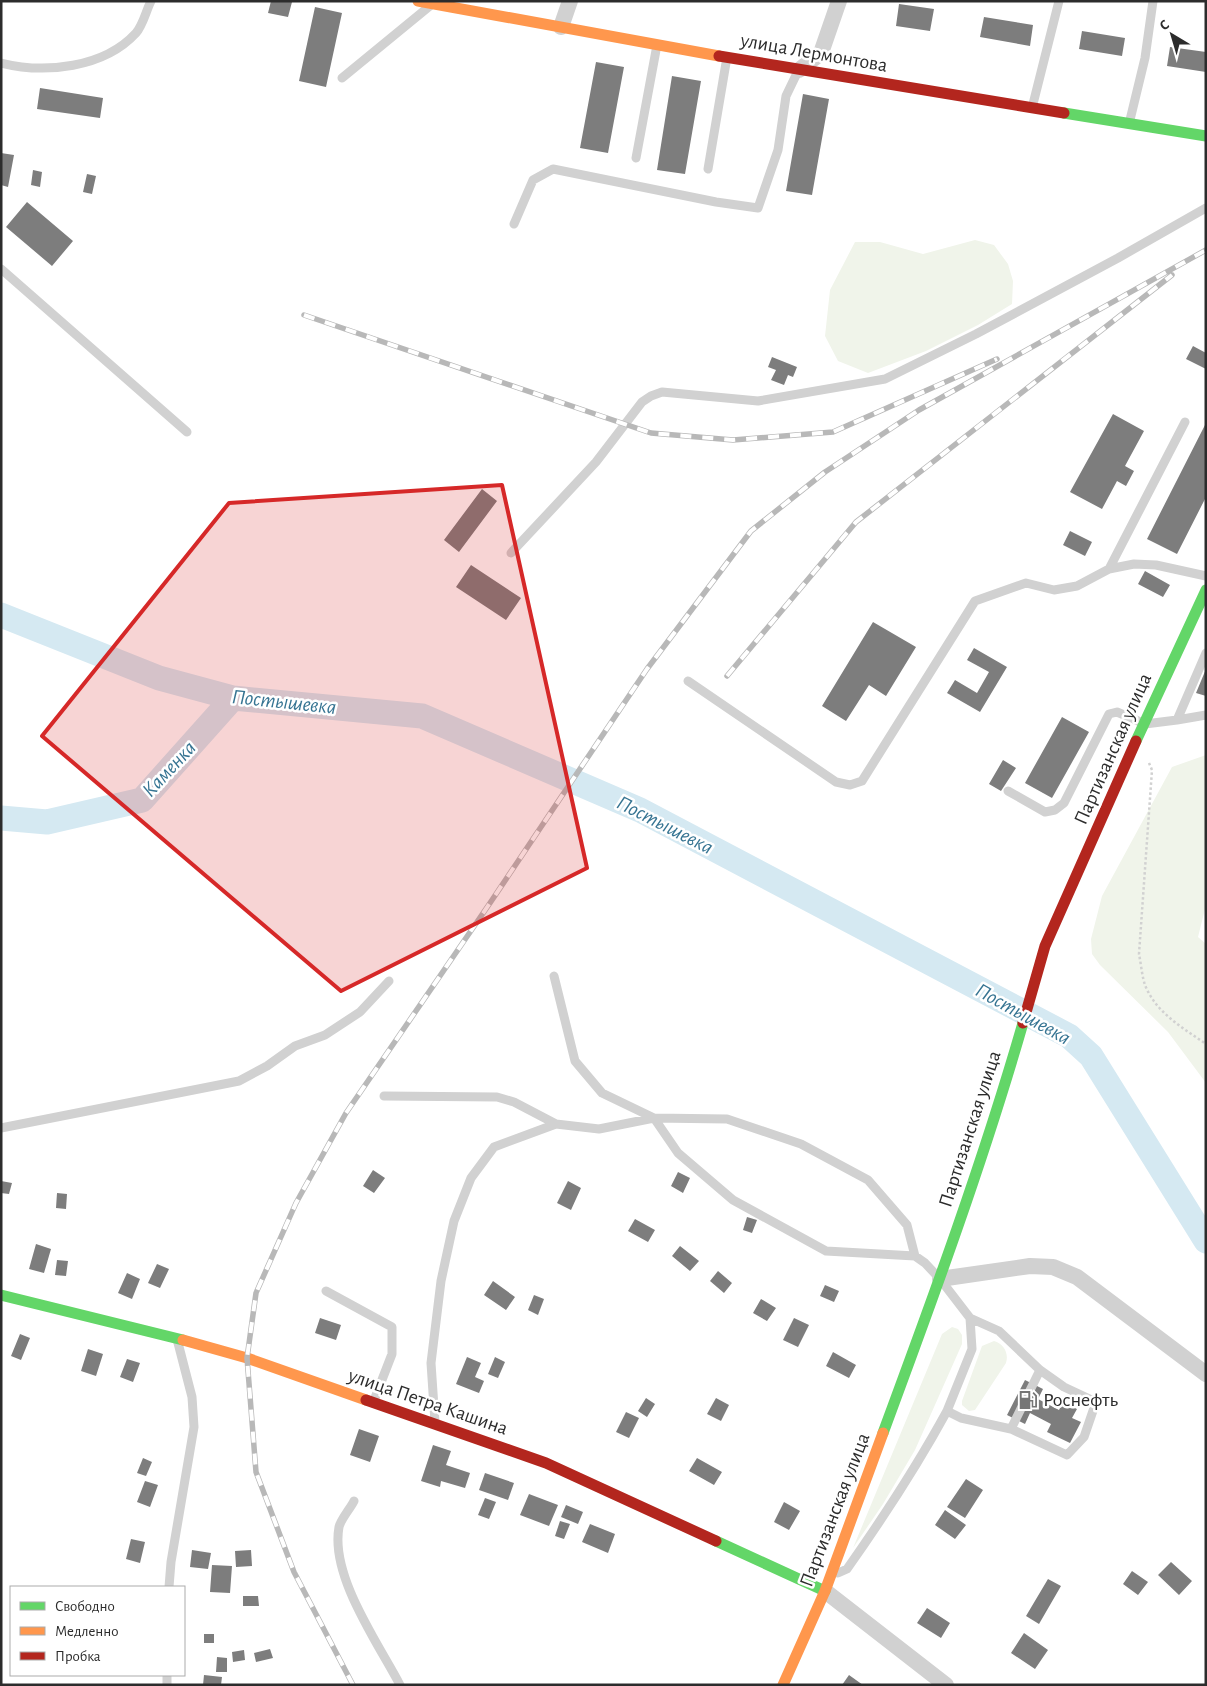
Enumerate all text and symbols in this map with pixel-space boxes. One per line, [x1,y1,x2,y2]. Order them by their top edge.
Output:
north arrow [1147,10,1197,60]
text: С [1157,17,1172,33]
street label: улица Лермонтова [738,30,889,76]
street label: Партизанская улица [1071,670,1155,828]
water label: Постышевка [231,686,337,718]
water label: Каменка [138,737,200,801]
water label: Постышевка [614,792,716,858]
water label: Постышевка [972,979,1074,1049]
street label: Партизанская улица [935,1048,1005,1210]
street label: улица Петра Кашина [345,1365,510,1439]
fuel station icon: Роснефть [1017,1389,1039,1411]
place label: Роснефть [1043,1390,1118,1410]
street label: Партизанская улица [796,1430,874,1590]
legend [10,1586,185,1676]
text: Свободно [55,1599,115,1614]
text: Медленно [55,1624,119,1639]
text: Пробка [55,1649,101,1664]

